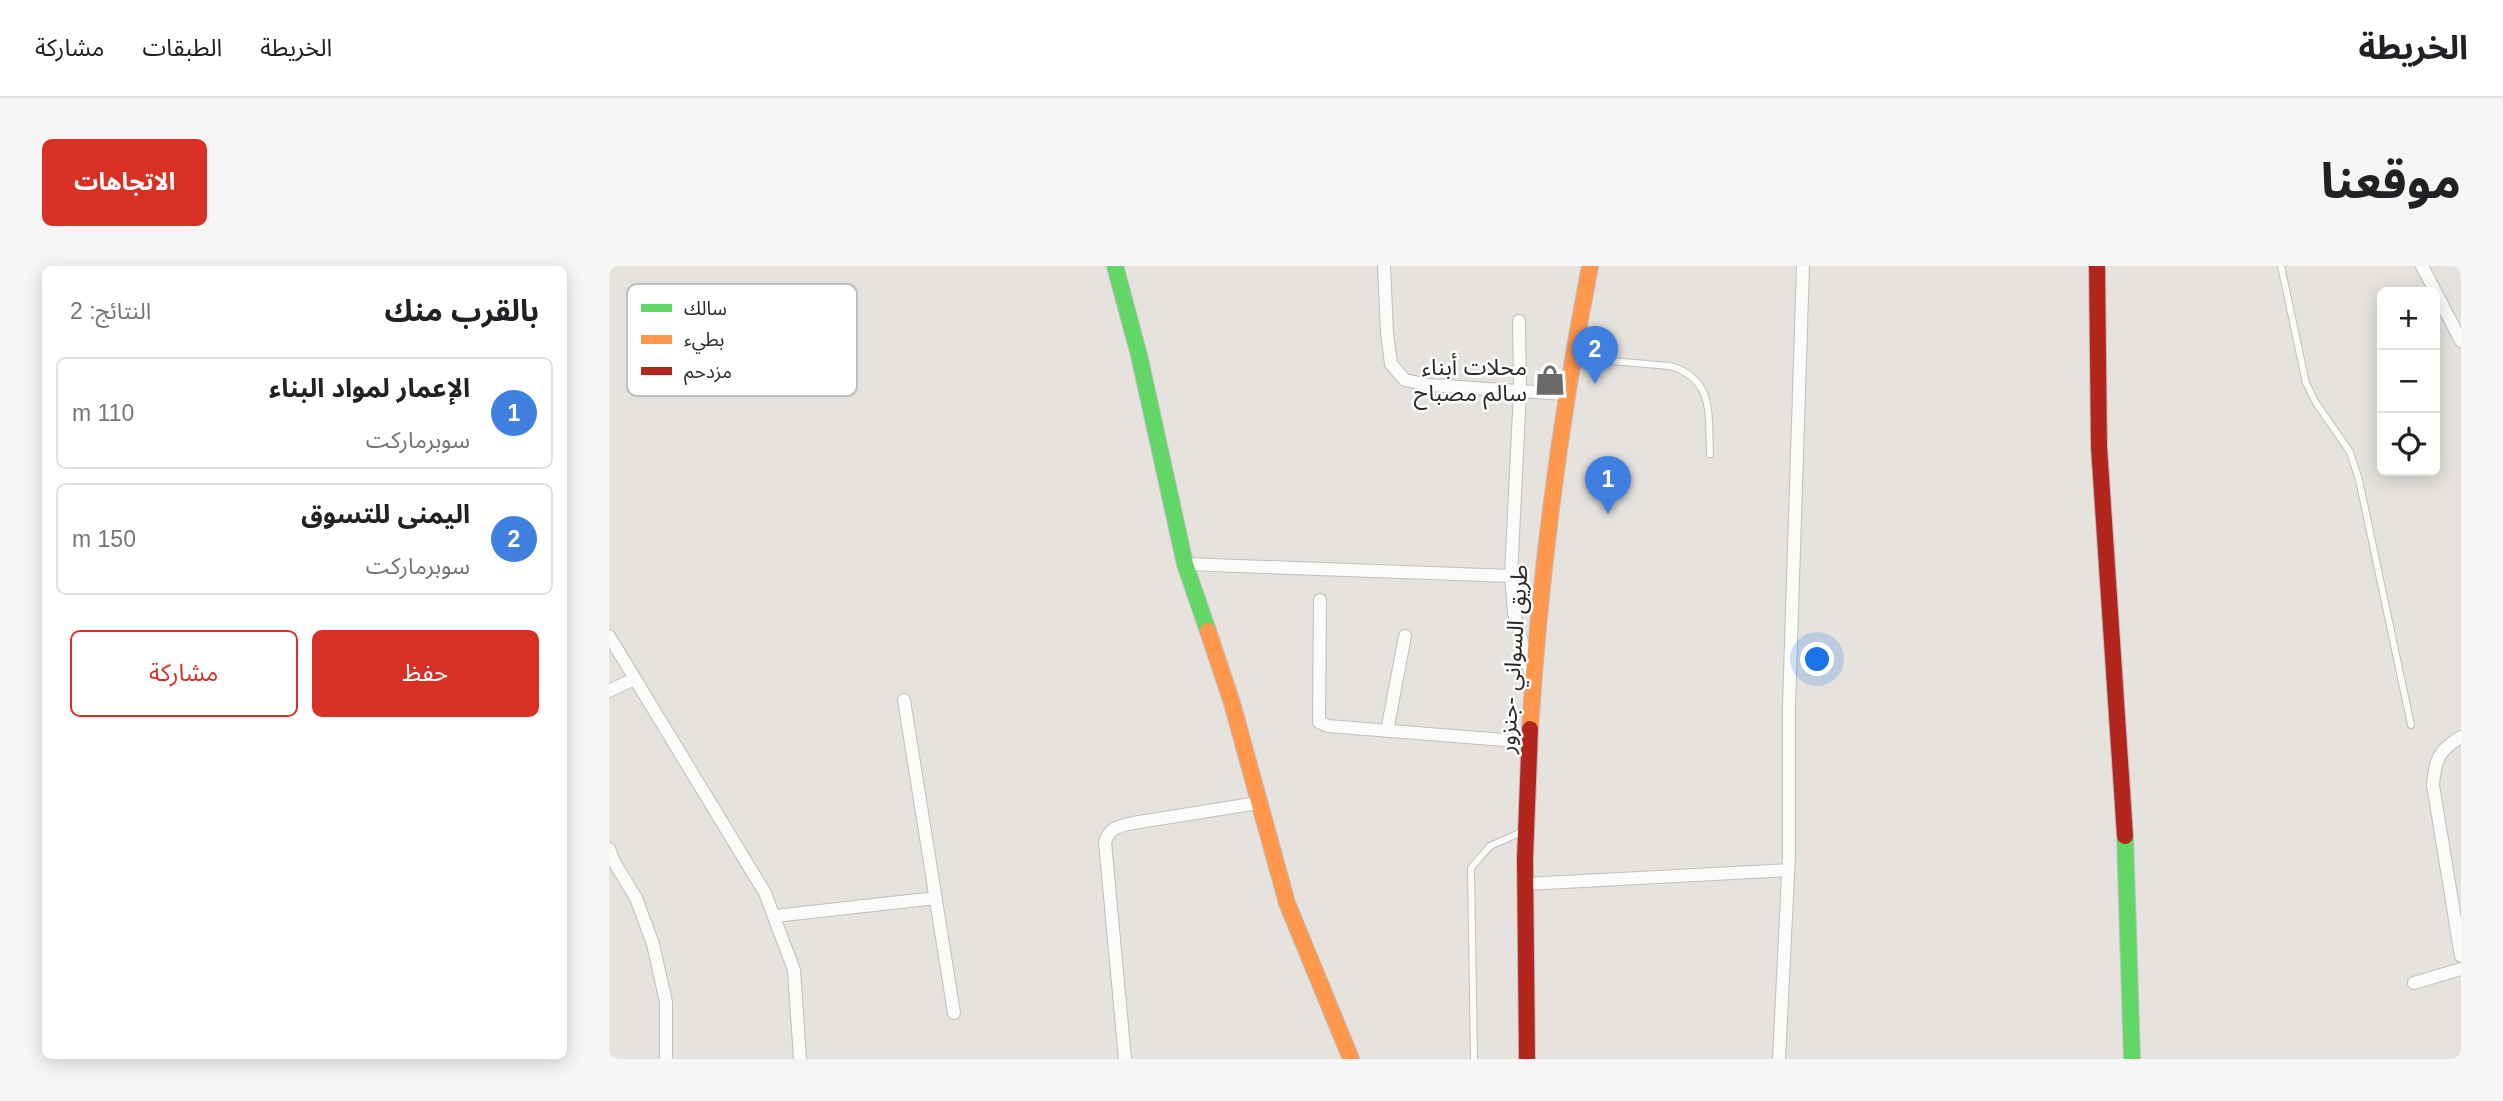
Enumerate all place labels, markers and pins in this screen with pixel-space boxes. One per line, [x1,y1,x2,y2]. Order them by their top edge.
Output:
pin: 2 [1572,326,1618,384]
place label: محلات أبناء سالم مصباح [1414,353,1527,410]
shop icon: محلات أبناء سالم مصباح [1533,363,1567,397]
pin: 1 [1585,456,1631,514]

